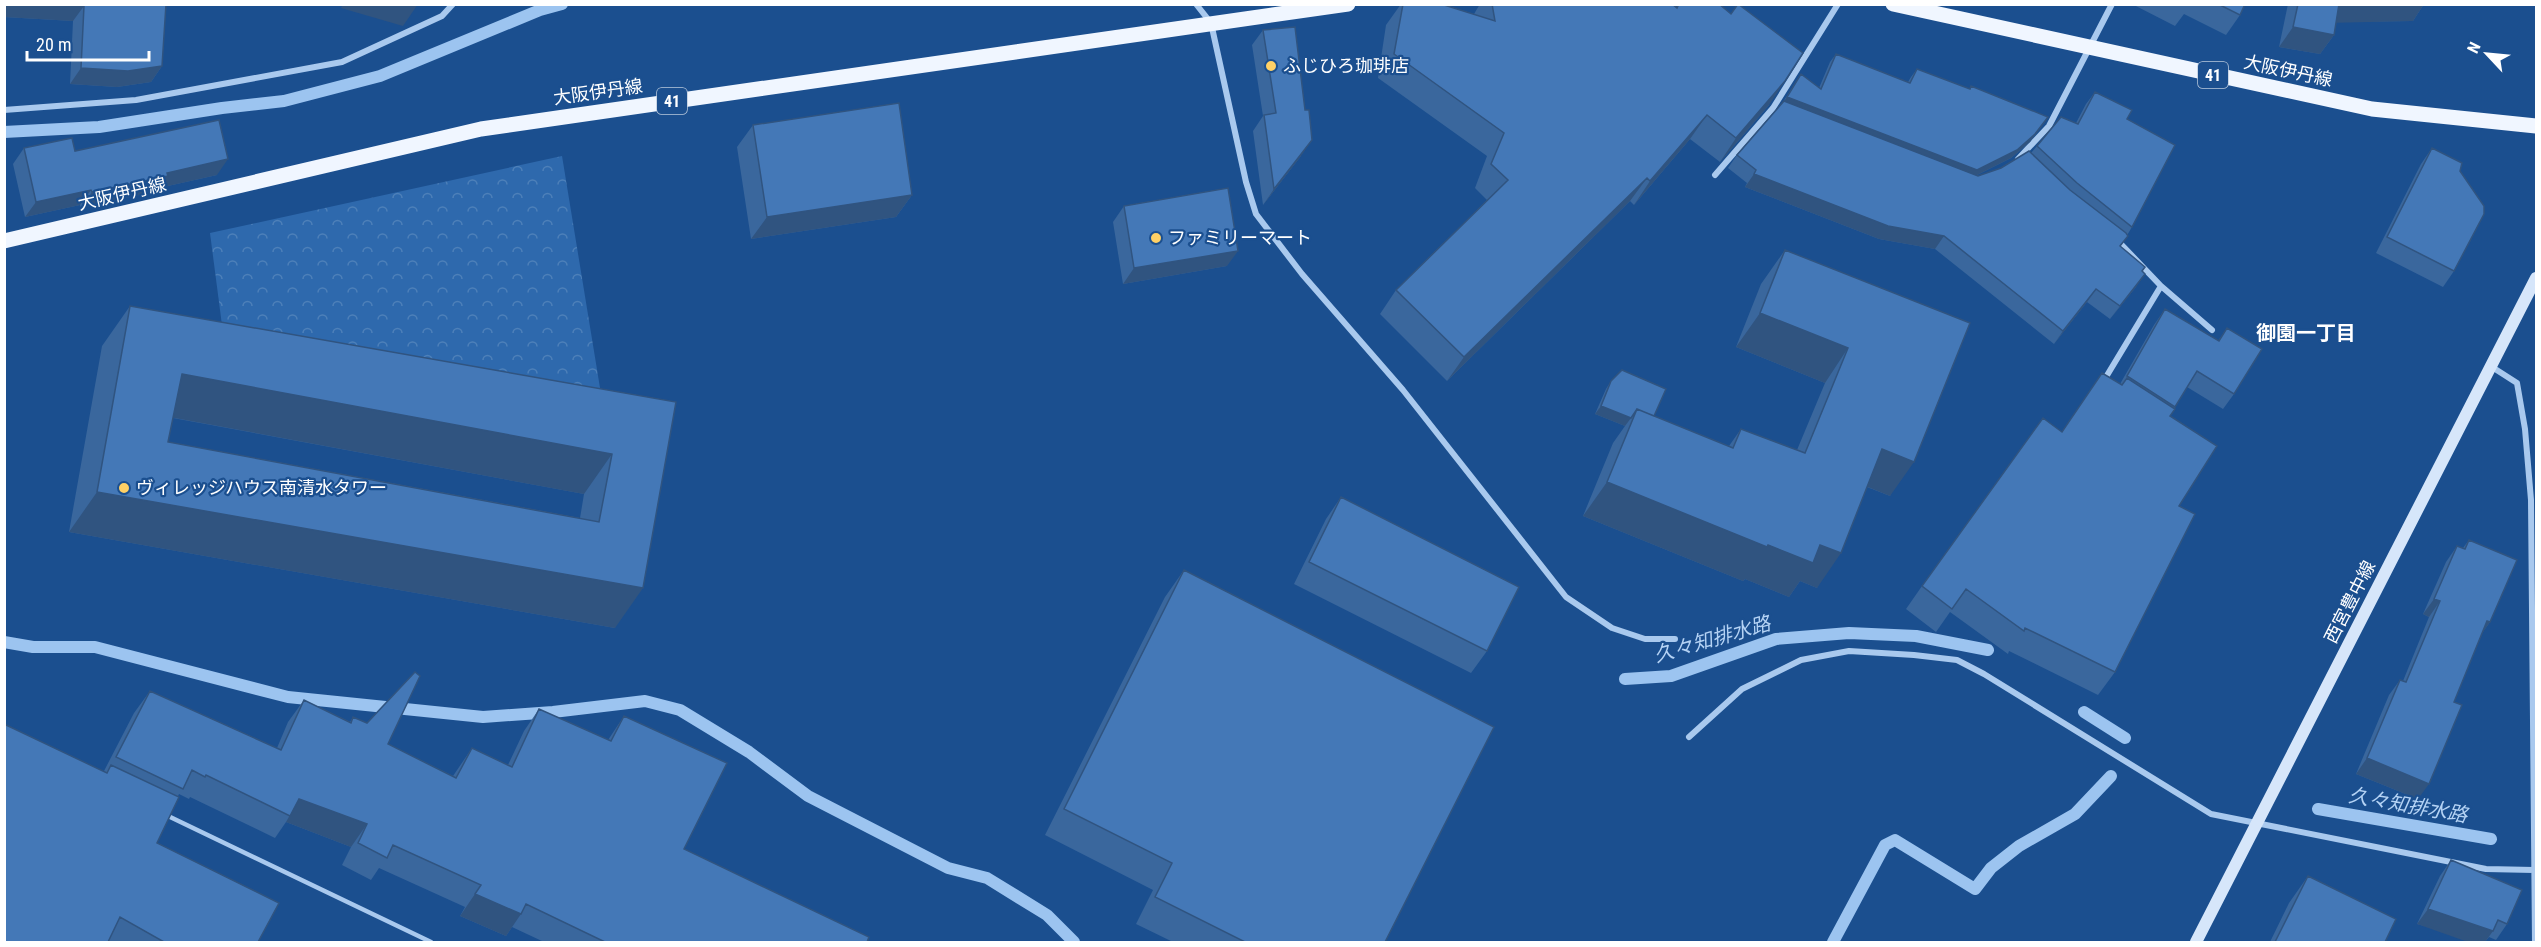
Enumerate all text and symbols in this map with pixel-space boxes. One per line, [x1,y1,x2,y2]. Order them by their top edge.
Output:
scale bar [27,24,148,62]
north arrow [2457,24,2517,84]
text: 20 m [36,34,71,55]
text: N [2463,39,2485,56]
street label: 大阪伊丹線 [2242,51,2334,90]
place label: ふじひろ珈琲店 [1283,55,1409,76]
marker: ふじひろ珈琲店 [1264,59,1278,73]
road number: 41 [2198,62,2228,88]
street label: 大阪伊丹線 [552,75,644,108]
road number: 41 [657,88,687,114]
street label: 大阪伊丹線 [76,173,168,214]
place label: ファミリーマート [1168,227,1312,248]
marker: ファミリーマート [1149,231,1163,245]
district label: 御園一丁目 [2256,321,2356,345]
place label: ヴィレッジハウス南清水タワー [136,477,387,498]
marker: ヴィレッジハウス南清水タワー [117,481,131,495]
street label: 西宮豊中線 [2320,557,2379,647]
water label: 久々知排水路 [1651,610,1775,667]
water label: 久々知排水路 [2347,783,2471,828]

